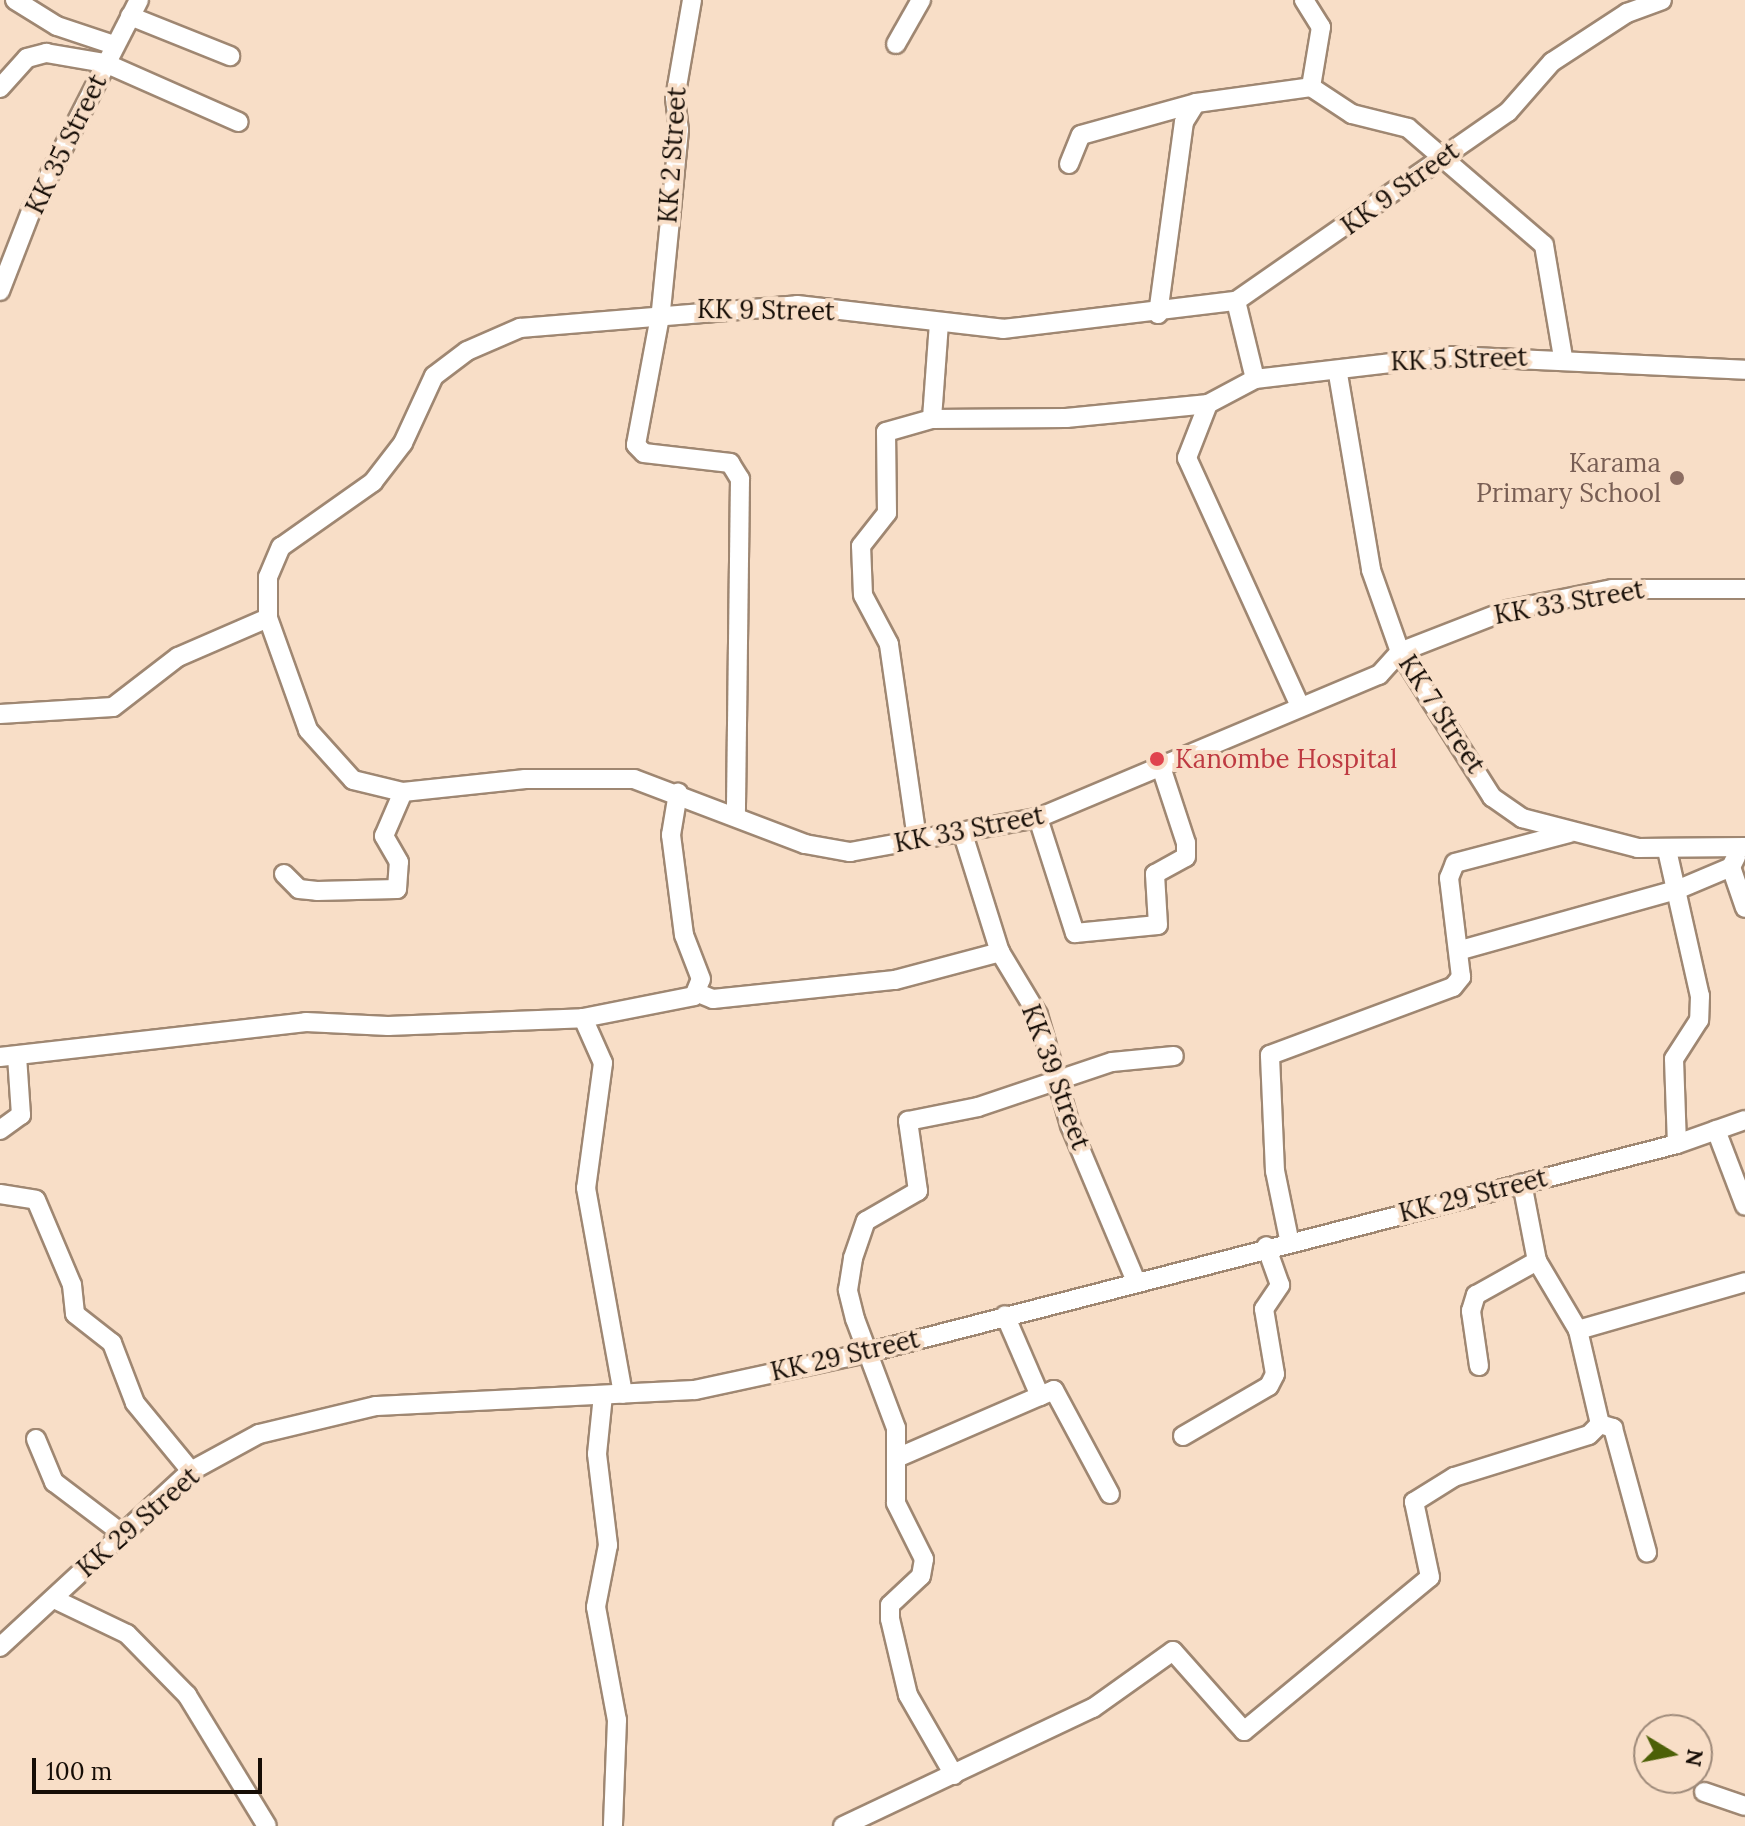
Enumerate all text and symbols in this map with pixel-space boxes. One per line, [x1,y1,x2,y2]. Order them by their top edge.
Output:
street label: KK 35 Street [19,69,113,219]
street label: KK 2 Street [652,86,692,224]
street label: KK 9 Street [1335,135,1465,241]
street label: KK 9 Street [697,293,835,327]
street label: KK 5 Street [1390,341,1528,377]
place label: Karama Primary School [1476,447,1661,508]
marker: Karama Primary School [1668,469,1686,487]
street label: KK 33 Street [1492,573,1646,631]
street label: KK 7 Street [1392,649,1492,779]
place label: Kanombe Hospital [1175,743,1397,775]
marker: Kanombe Hospital [1146,748,1168,770]
street label: KK 33 Street [891,799,1047,859]
street label: KK 39 Street [1015,1000,1097,1154]
street label: KK 29 Street [1396,1161,1550,1229]
street label: KK 29 Street [767,1323,923,1387]
street label: KK 29 Street [70,1460,206,1584]
north arrow [1633,1714,1713,1794]
scale bar [36,1742,266,1792]
text: N [1679,1747,1710,1769]
text: 100 m [46,1756,112,1787]

